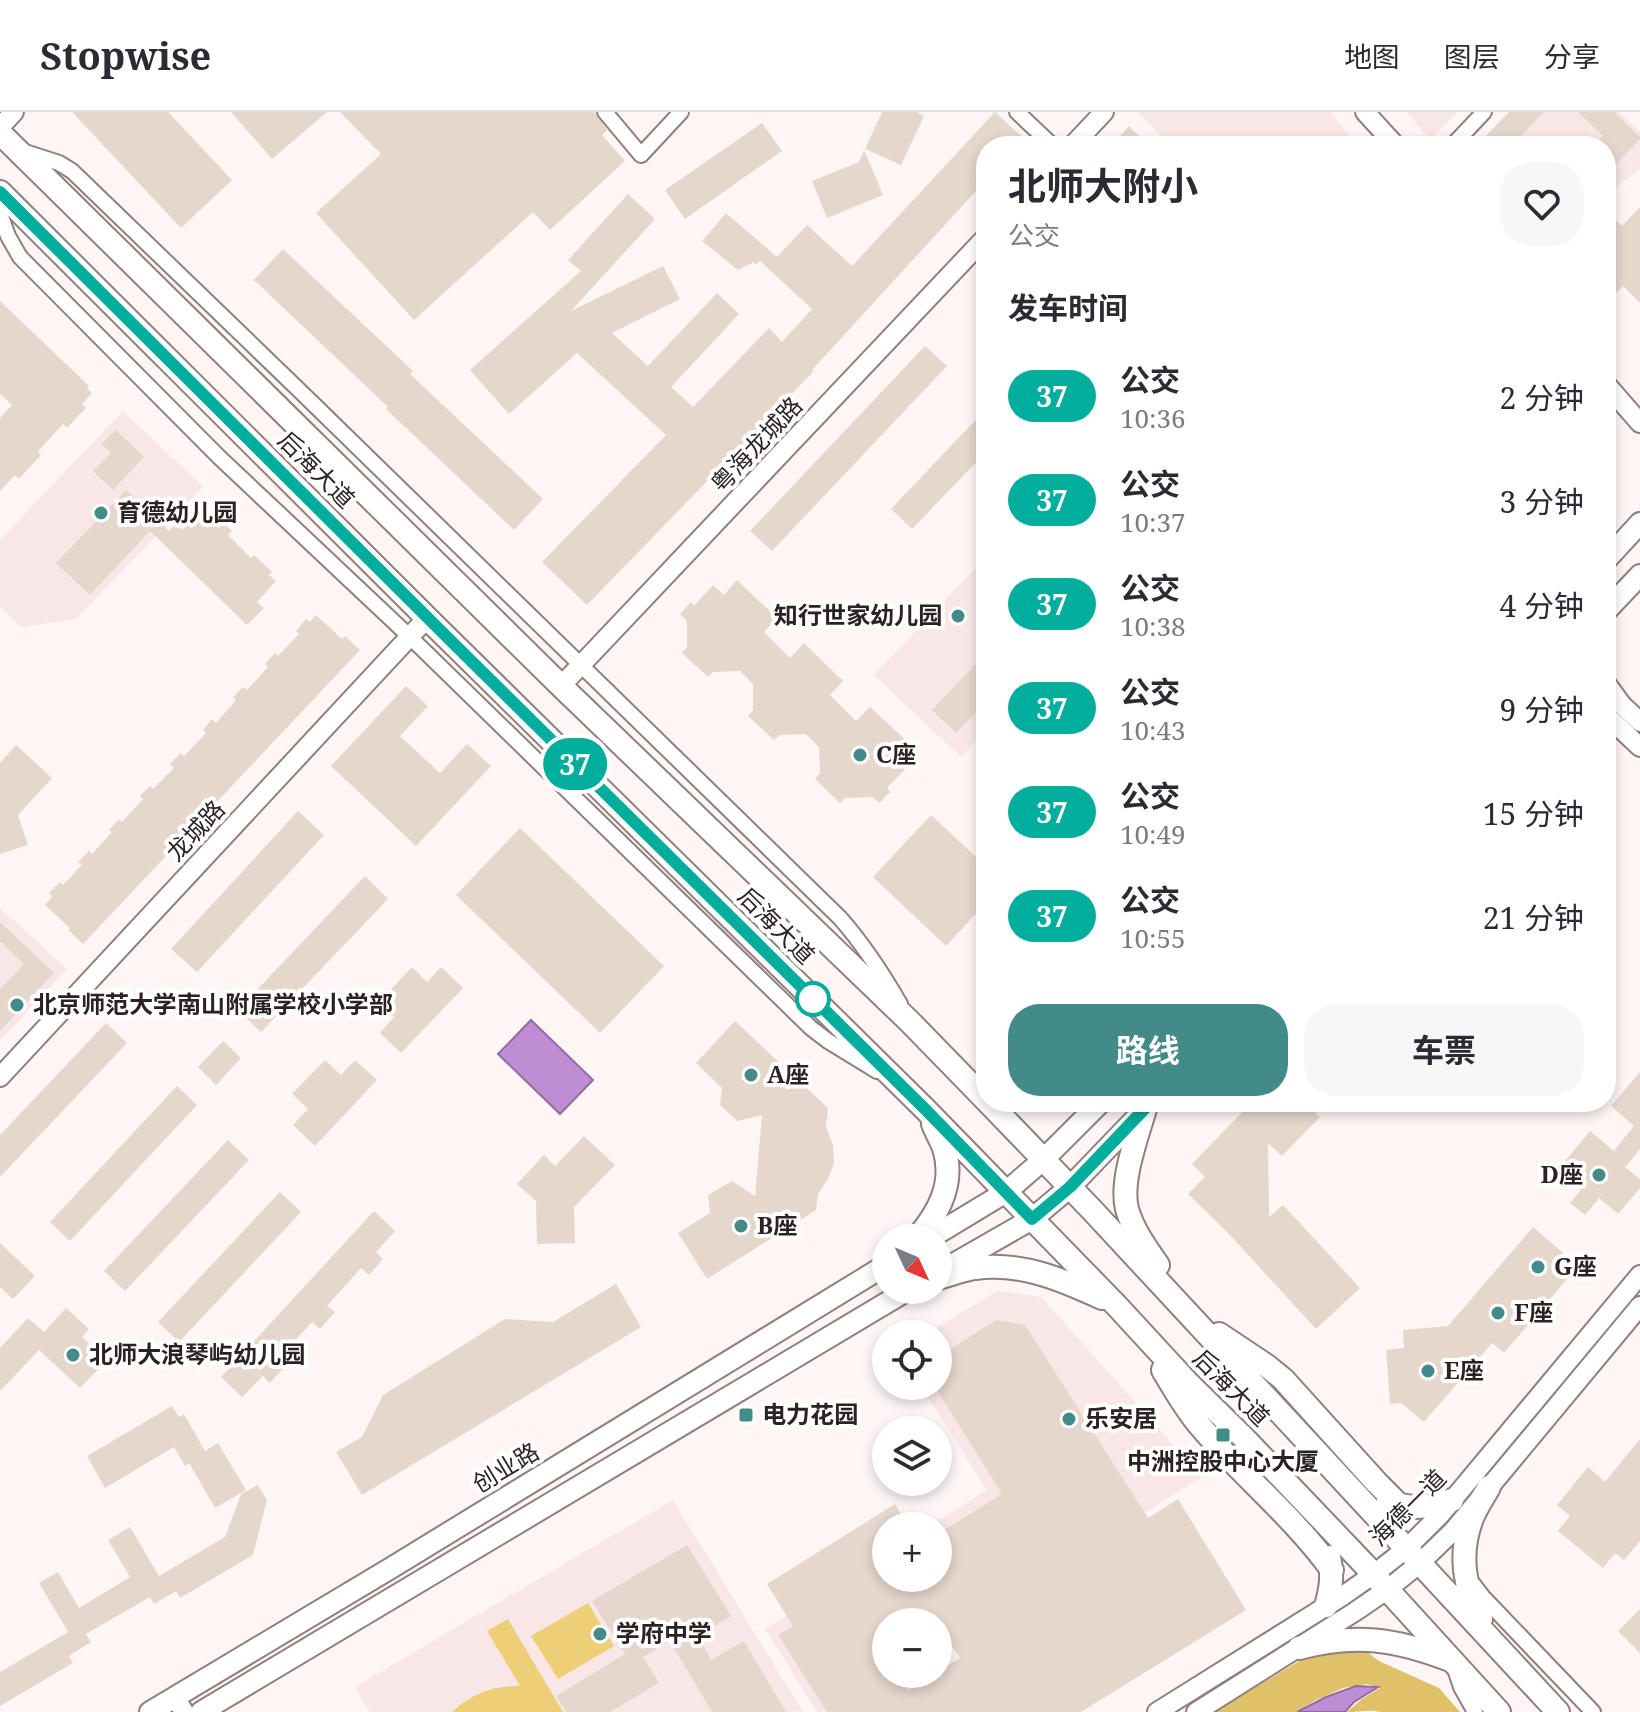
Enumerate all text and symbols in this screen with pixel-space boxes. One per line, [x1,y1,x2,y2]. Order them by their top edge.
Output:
text: Stopwise [40,29,211,81]
text: 地图 [1344,37,1400,75]
text: 图层 [1444,37,1500,75]
text: 分享 [1544,37,1600,75]
text: 北师大附小 [1008,159,1198,211]
button: heart [1500,162,1584,246]
text: 公交 [1008,217,1060,253]
text: 发车时间 [1008,287,1128,328]
text: 公交 [1120,359,1180,400]
text: 37 [1036,377,1068,415]
text: 2 分钟 [1499,377,1584,418]
street label: 粤海龙城路 [703,389,809,499]
text: 10:36 [1120,400,1186,436]
street label: 后海大道 [271,423,363,515]
text: 公交 [1120,463,1180,504]
text: 37 [1036,481,1068,519]
text: 3 分钟 [1499,481,1584,522]
place label: 育德幼儿园 [117,495,237,528]
marker: 育德幼儿园 [92,504,110,522]
text: 10:37 [1120,504,1186,540]
text: 公交 [1120,567,1180,608]
text: 37 [1036,585,1068,623]
text: 4 分钟 [1499,585,1584,626]
place label: 知行世家幼儿园 [774,598,942,631]
marker: 知行世家幼儿园 [949,607,967,625]
text: 10:38 [1120,608,1186,644]
text: 公交 [1120,671,1180,712]
text: 37 [1036,689,1068,727]
text: 9 分钟 [1499,689,1584,730]
text: 10:43 [1120,712,1186,748]
place label: C座 [876,737,916,770]
line badge: 37 [539,738,611,790]
text: 37 [559,745,591,783]
marker: C座 [851,746,869,764]
text: 公交 [1120,775,1180,816]
street label: 龙城路 [158,792,232,868]
text: 37 [1036,793,1068,831]
text: 15 分钟 [1483,793,1584,834]
text: 10:49 [1120,816,1186,852]
street label: 后海大道 [731,879,823,971]
text: 公交 [1120,879,1180,920]
text: 37 [1036,897,1068,935]
text: 21 分钟 [1483,897,1584,938]
text: 10:55 [1120,920,1186,956]
unlabelled marker [796,982,830,1016]
place label: 北京师范大学南山附属学校小学部 [33,987,393,1020]
marker: 北京师范大学南山附属学校小学部 [8,996,26,1014]
button: 路线 [1008,1004,1288,1096]
button: 车票 [1304,1004,1584,1096]
place label: A座 [767,1057,809,1090]
marker: A座 [742,1066,760,1084]
place label: D座 [1541,1157,1583,1190]
marker: D座 [1590,1166,1608,1184]
place label: B座 [757,1208,797,1241]
marker: B座 [732,1217,750,1235]
north arrow [872,1224,952,1304]
map controls [872,1224,952,1688]
place label: G座 [1554,1249,1596,1282]
marker: G座 [1529,1258,1547,1276]
place label: F座 [1514,1295,1553,1328]
marker: F座 [1489,1304,1507,1322]
button: locate [872,1320,952,1400]
place label: 北师大浪琴屿幼儿园 [89,1337,305,1370]
street label: 后海大道 [1186,1341,1278,1433]
marker: 北师大浪琴屿幼儿园 [64,1346,82,1364]
place label: E座 [1444,1353,1484,1386]
marker: E座 [1419,1362,1437,1380]
place label: 电力花园 [762,1397,858,1430]
place label: 乐安居 [1085,1401,1157,1434]
marker: 电力花园 [737,1406,755,1424]
marker: 乐安居 [1060,1410,1078,1428]
button: layers [872,1416,952,1496]
marker: 中洲控股中心大厦 [1214,1426,1232,1444]
street label: 创业路 [466,1434,545,1499]
place label: 中洲控股中心大厦 [1127,1444,1319,1477]
street label: 海德一道 [1361,1461,1453,1553]
button: + [872,1512,952,1592]
button: − [872,1608,952,1688]
place label: 学府中学 [616,1616,712,1649]
marker: 学府中学 [591,1625,609,1643]

